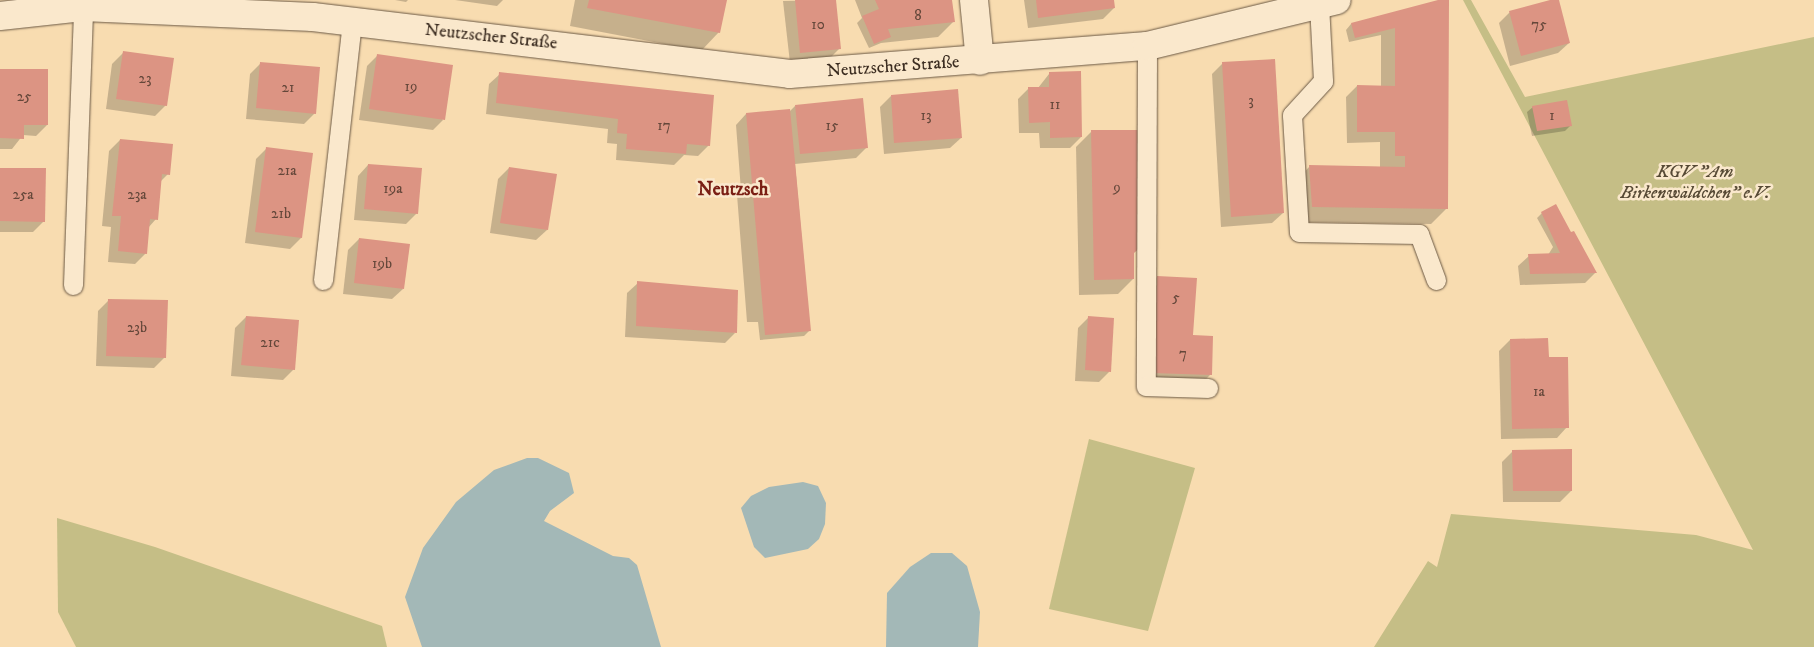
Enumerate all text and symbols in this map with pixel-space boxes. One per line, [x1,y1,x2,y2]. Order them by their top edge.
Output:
house number: 8 [914,7,922,25]
house number: 10 [811,16,825,34]
house number: 75 [1531,16,1547,34]
street label: Neutzscher Straße [424,19,558,55]
street label: Neutzscher Straße [826,52,960,82]
house number: 23 [139,70,151,88]
house number: 19 [405,78,417,96]
house number: 21 [282,79,294,97]
house number: 25 [17,88,31,106]
house number: 3 [1248,92,1254,110]
house number: 11 [1049,96,1061,114]
house number: 13 [920,107,932,125]
house number: 1 [1549,107,1555,125]
house number: 17 [657,117,671,135]
house number: 15 [826,117,838,135]
house number: 21a [277,162,297,180]
park label: KGV "Am Birkenwäldchen" e.V. [1620,162,1770,204]
district label: Neutzsch [697,179,769,201]
house number: 9 [1113,179,1121,197]
house number: 19a [383,180,403,198]
house number: 25a [12,186,34,204]
house number: 23a [127,186,147,204]
house number: 21b [271,205,291,223]
house number: 19b [372,255,392,273]
house number: 5 [1172,289,1180,307]
house number: 23b [127,319,147,337]
house number: 21c [260,334,280,352]
house number: 7 [1179,345,1187,363]
house number: 1a [1533,383,1545,401]

